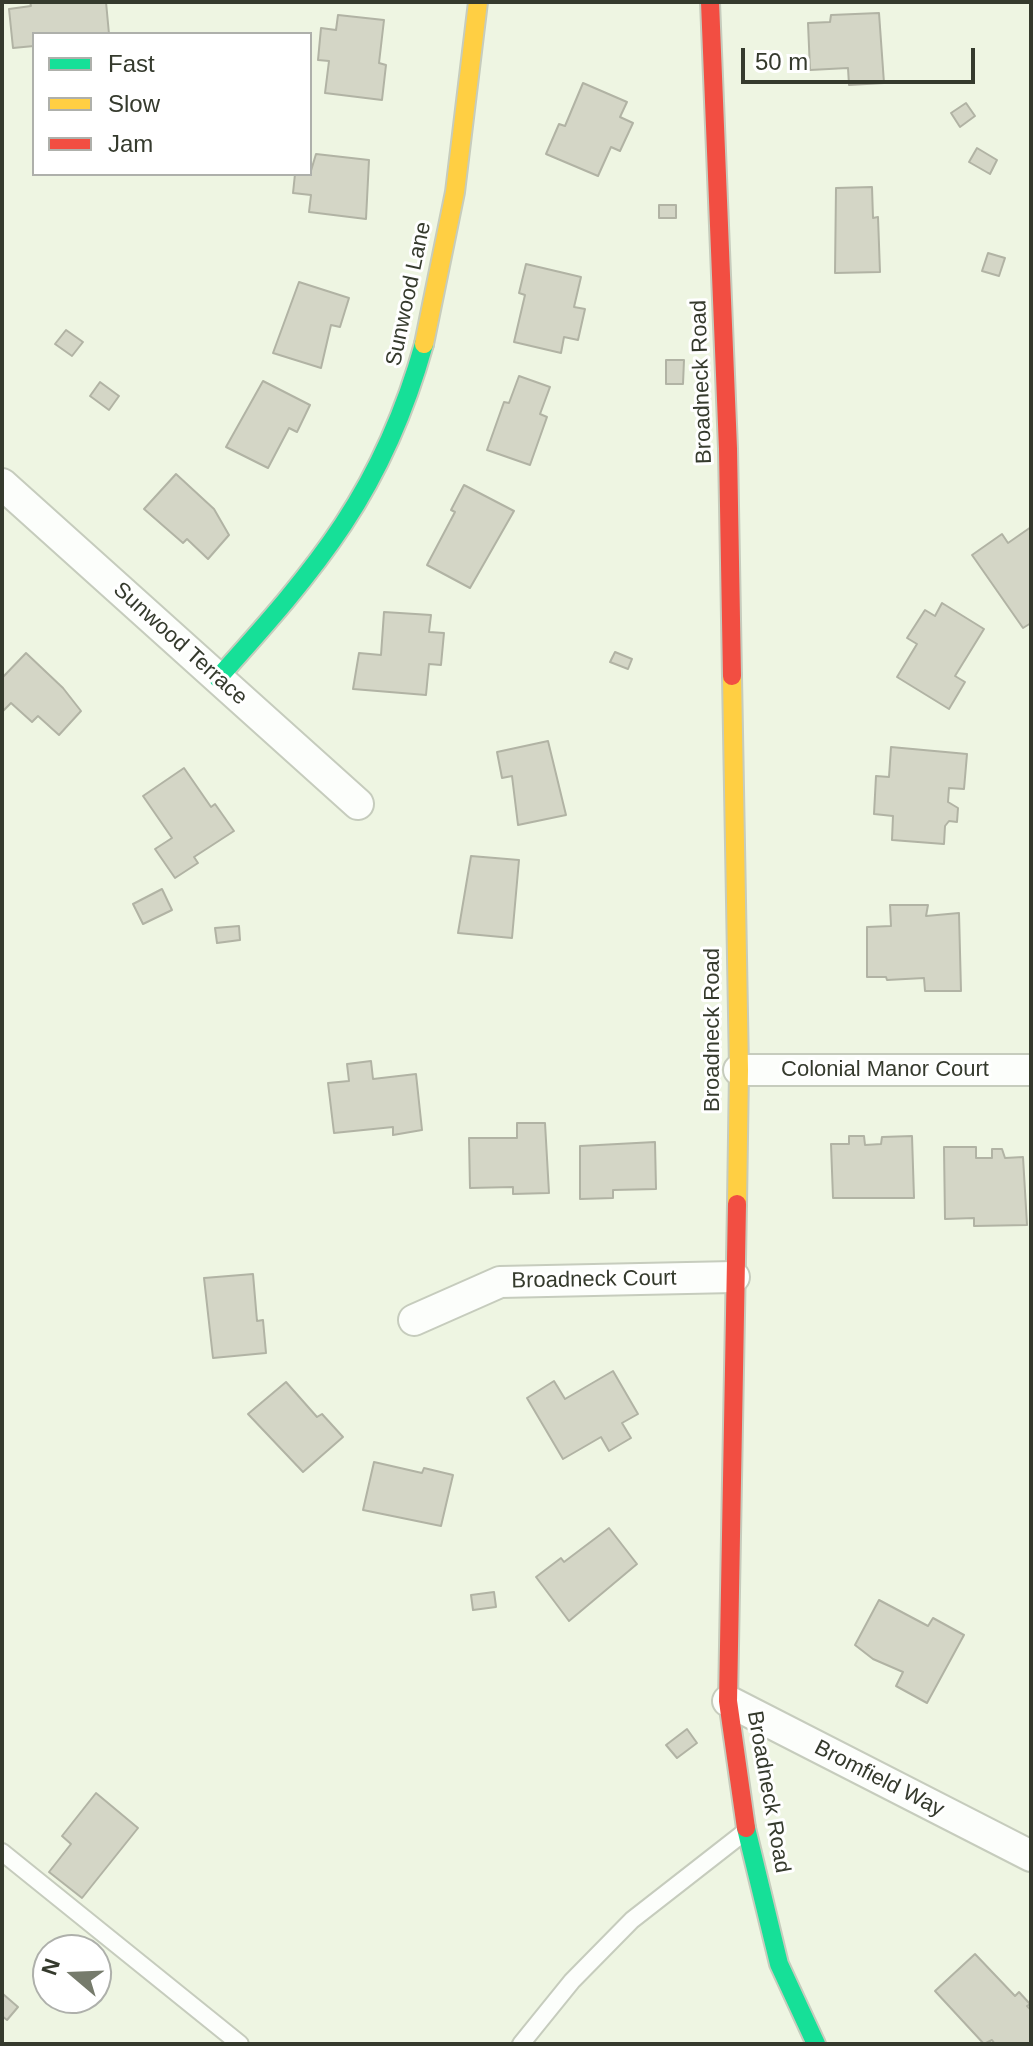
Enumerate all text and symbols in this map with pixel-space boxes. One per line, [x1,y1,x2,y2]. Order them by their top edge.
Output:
legend [32,32,312,176]
scale bar [745,32,979,82]
text: 50 m [755,48,808,75]
text: Fast [108,50,155,77]
text: Slow [108,90,160,117]
text: Jam [108,130,153,157]
street label: Sunwood Lane [381,219,437,369]
street label: Broadneck Road [686,300,718,464]
street label: Sunwood Terrace [108,577,252,711]
street label: Broadneck Road [700,948,726,1112]
street label: Colonial Manor Court [781,1057,989,1083]
street label: Broadneck Court [511,1265,677,1295]
street label: Broadneck Road [741,1709,795,1875]
street label: Bromfield Way [810,1735,948,1823]
north arrow [32,1934,112,2014]
text: N [36,1955,65,1978]

